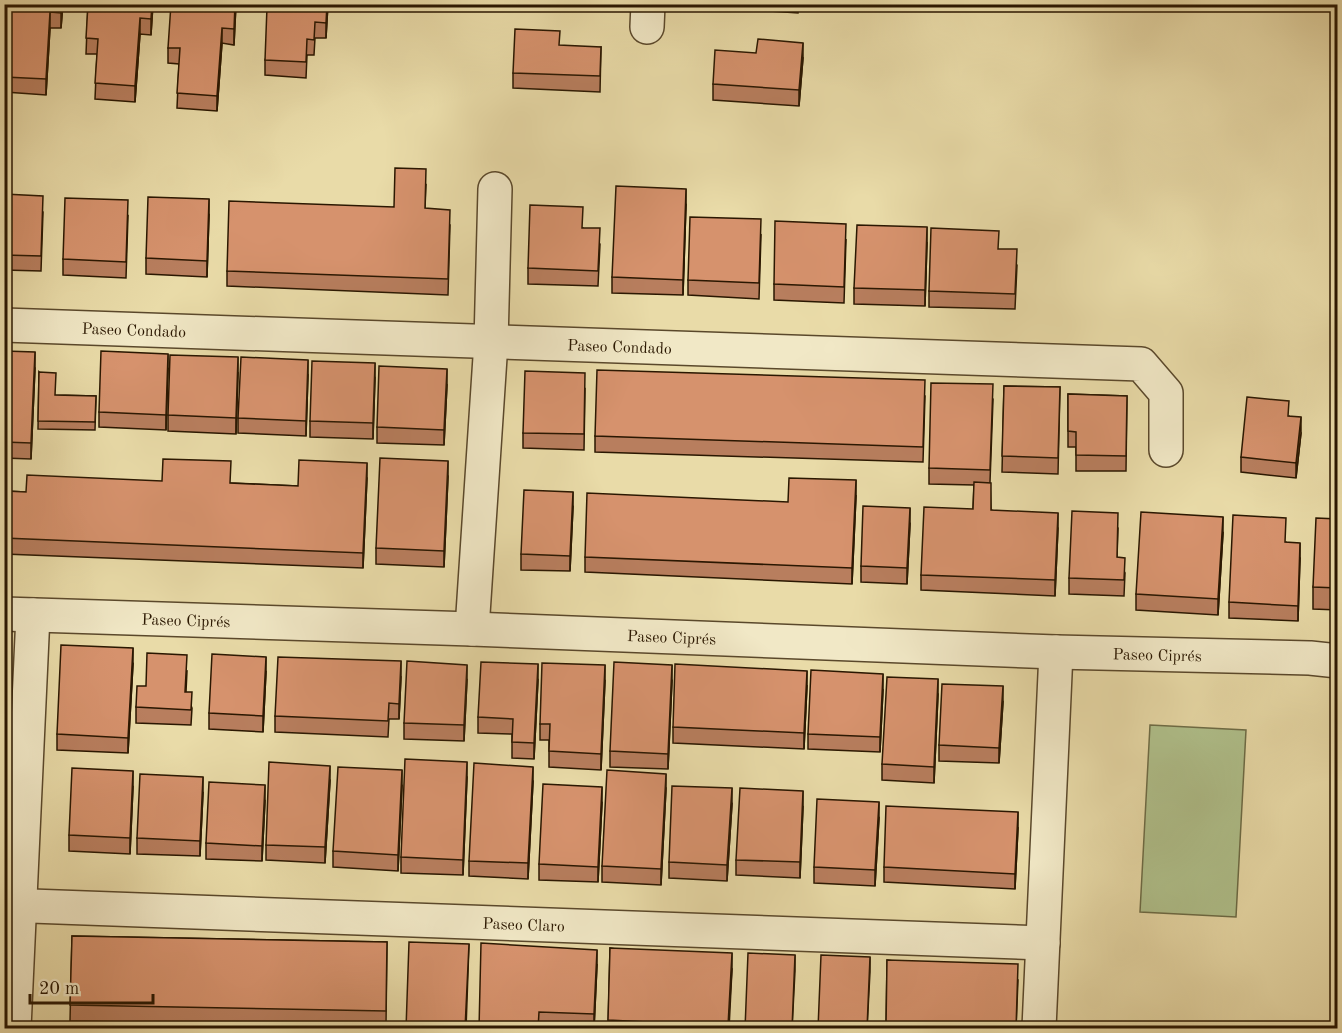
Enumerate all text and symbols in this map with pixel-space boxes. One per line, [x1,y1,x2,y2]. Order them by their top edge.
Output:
street label: Paseo Condado [81,322,187,341]
street label: Paseo Condado [567,338,672,358]
street label: Paseo Ciprés [141,612,231,631]
street label: Paseo Ciprés [627,629,716,649]
street label: Paseo Ciprés [1113,647,1202,665]
street label: Paseo Claro [482,917,565,936]
scale bar [30,967,153,1005]
text: 20 m [39,980,79,998]

